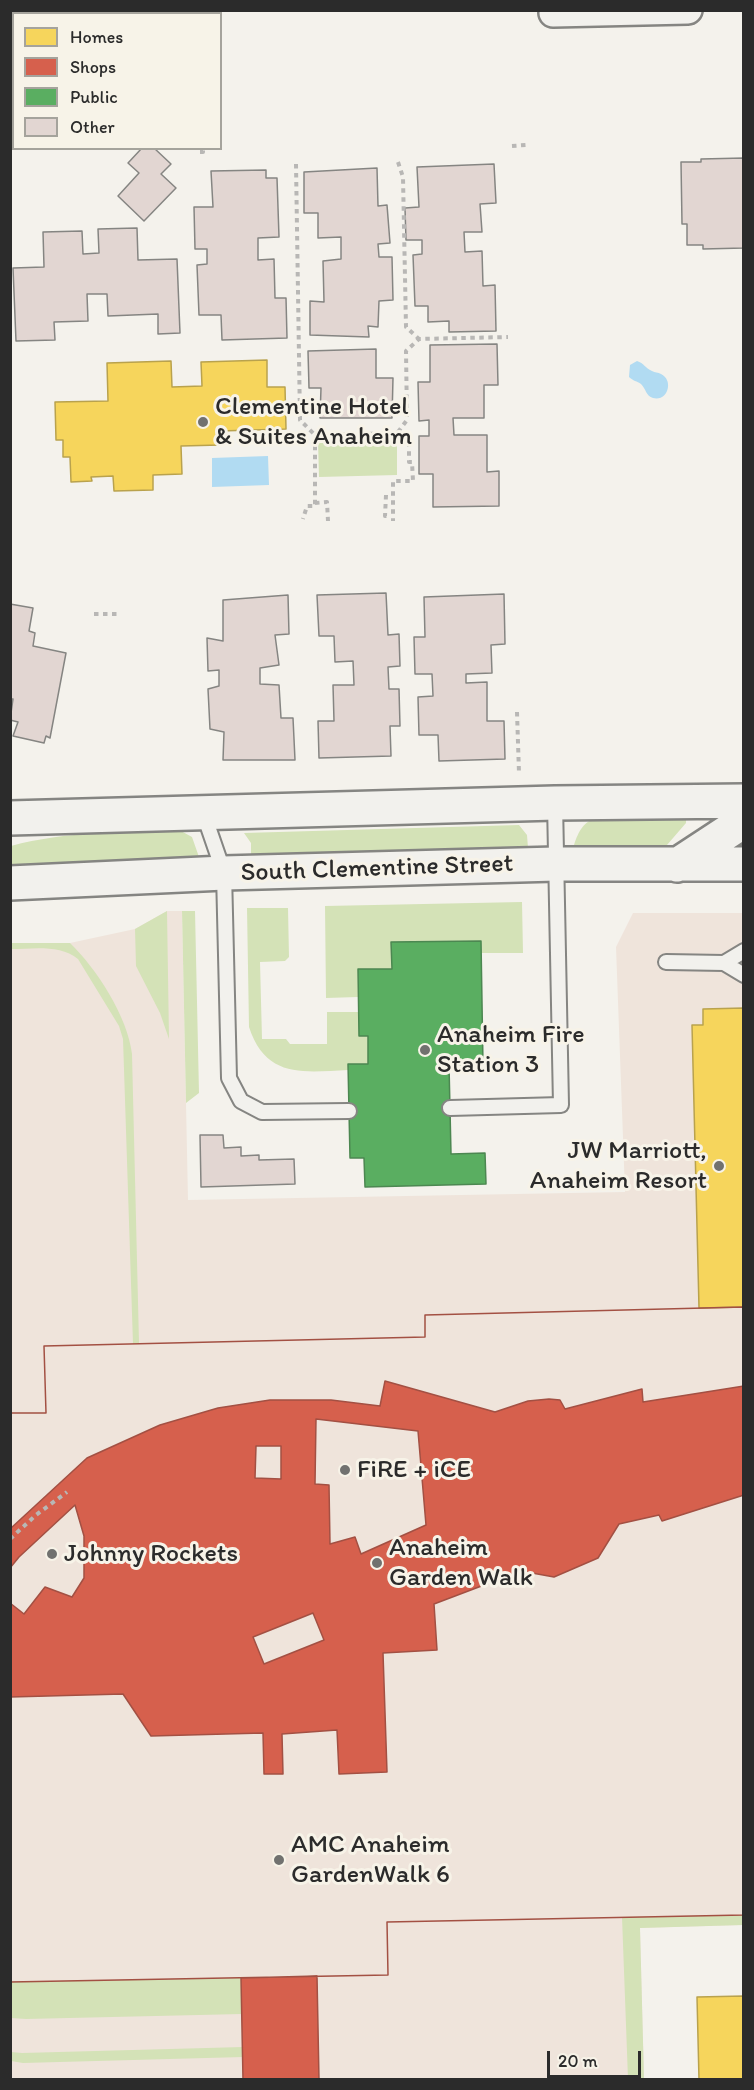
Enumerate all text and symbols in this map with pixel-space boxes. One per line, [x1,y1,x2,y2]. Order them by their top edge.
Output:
legend [12,12,222,150]
text: Homes [70,26,123,48]
text: Shops [70,56,116,78]
text: Public [70,86,118,108]
text: Other [70,116,115,138]
place label: Clementine Hotel & Suites Anaheim [215,391,412,452]
marker: Clementine Hotel & Suites Anaheim [196,415,210,429]
street label: South Clementine Street [240,849,514,889]
place label: Anaheim Fire Station 3 [437,1019,585,1080]
marker: Anaheim Fire Station 3 [418,1043,432,1057]
place label: JW Marriott, Anaheim Resort [530,1135,707,1196]
marker: JW Marriott, Anaheim Resort [712,1159,726,1173]
place label: FiRE + iCE [357,1454,471,1486]
marker: FiRE + iCE [338,1463,352,1477]
place label: Anaheim Garden Walk [389,1532,533,1594]
place label: Johnny Rockets [64,1538,238,1570]
marker: Johnny Rockets [45,1547,59,1561]
marker: Anaheim Garden Walk [370,1556,384,1570]
place label: AMC Anaheim GardenWalk 6 [291,1829,450,1890]
marker: AMC Anaheim GardenWalk 6 [272,1853,286,1867]
scale bar [550,2039,644,2077]
text: 20 m [558,2050,598,2072]

